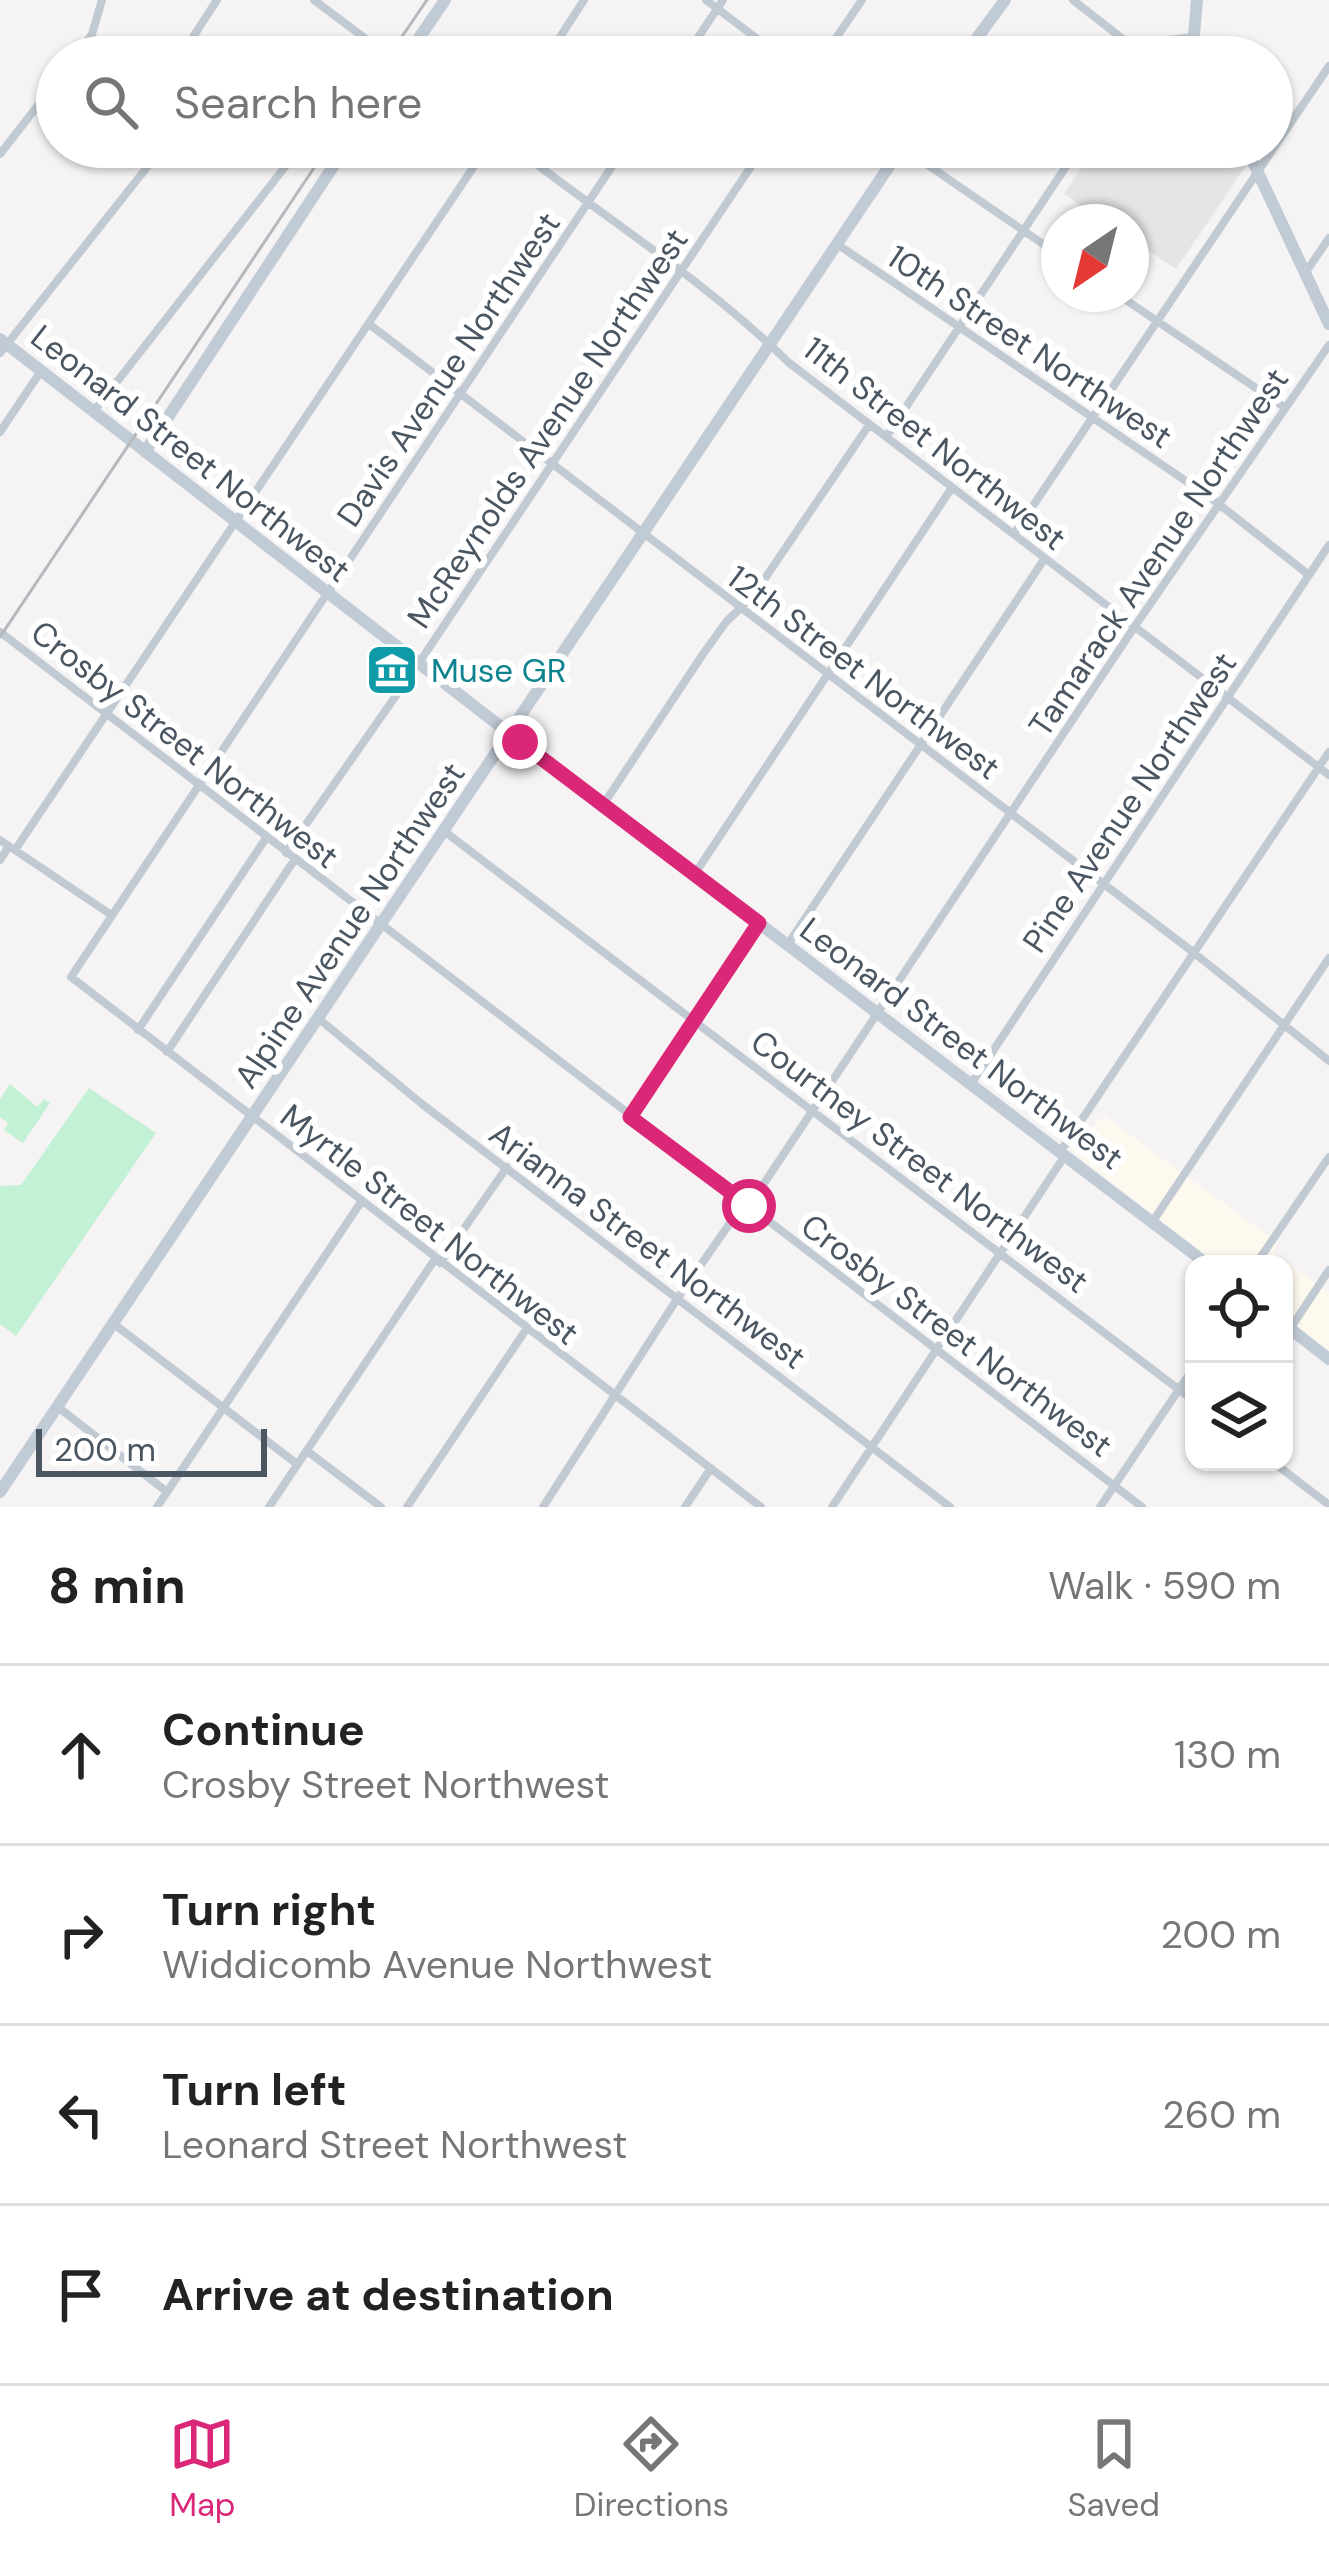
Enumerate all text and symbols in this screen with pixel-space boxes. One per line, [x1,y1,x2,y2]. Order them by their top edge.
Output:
search box [36,36,1293,168]
icon: search [78,69,144,135]
text: Search here [174,73,422,132]
street label: Davis Avenue Northwest [327,204,570,535]
north arrow [1041,204,1149,312]
street label: McReynolds Avenue Northwest [397,220,698,636]
street label: 10th Street Northwest [879,235,1180,458]
street label: Leonard Street Northwest [22,315,359,592]
street label: 11th Street Northwest [795,327,1075,560]
street label: Tamarack Avenue Northwest [1019,360,1298,745]
street label: 12th Street Northwest [719,556,1009,789]
street label: Crosby Street Northwest [22,611,347,878]
museum icon: Muse GR [364,642,420,698]
street label: Pine Avenue Northwest [1013,644,1246,961]
place label: Muse GR [431,649,566,692]
route end [493,715,547,769]
street label: Alpine Avenue Northwest [224,754,475,1096]
street label: Leonard Street Northwest [791,908,1132,1179]
street label: Courtney Street Northwest [742,1020,1097,1303]
street label: Myrtle Street Northwest [272,1094,588,1354]
street label: Arianna Street Northwest [481,1112,815,1379]
route start [722,1179,776,1233]
street label: Crosby Street Northwest [793,1204,1121,1467]
map controls [1185,1255,1293,1471]
button: locate [1185,1255,1293,1363]
button: layers [1185,1363,1293,1471]
scale bar [36,1423,267,1476]
text: 200 m [54,1428,156,1471]
text: 8 min [48,1552,186,1619]
text: Walk · 590 m [1048,1560,1281,1611]
text: Continue [162,1700,365,1759]
icon: ahead [48,1722,114,1788]
text: 130 m [1174,1729,1281,1780]
text: Crosby Street Northwest [162,1759,610,1810]
text: Turn right [162,1880,376,1939]
icon: right [48,1902,114,1968]
text: 200 m [1160,1909,1281,1960]
text: Widdicomb Avenue Northwest [162,1939,713,1990]
text: Turn left [162,2060,346,2119]
icon: left [48,2082,114,2148]
text: 260 m [1162,2089,1281,2140]
text: Leonard Street Northwest [162,2119,627,2170]
icon: arrive [48,2262,114,2328]
text: Arrive at destination [162,2265,614,2324]
tab: Map [169,2411,236,2526]
tab: Directions [574,2411,729,2526]
tab: Saved [1067,2411,1160,2526]

